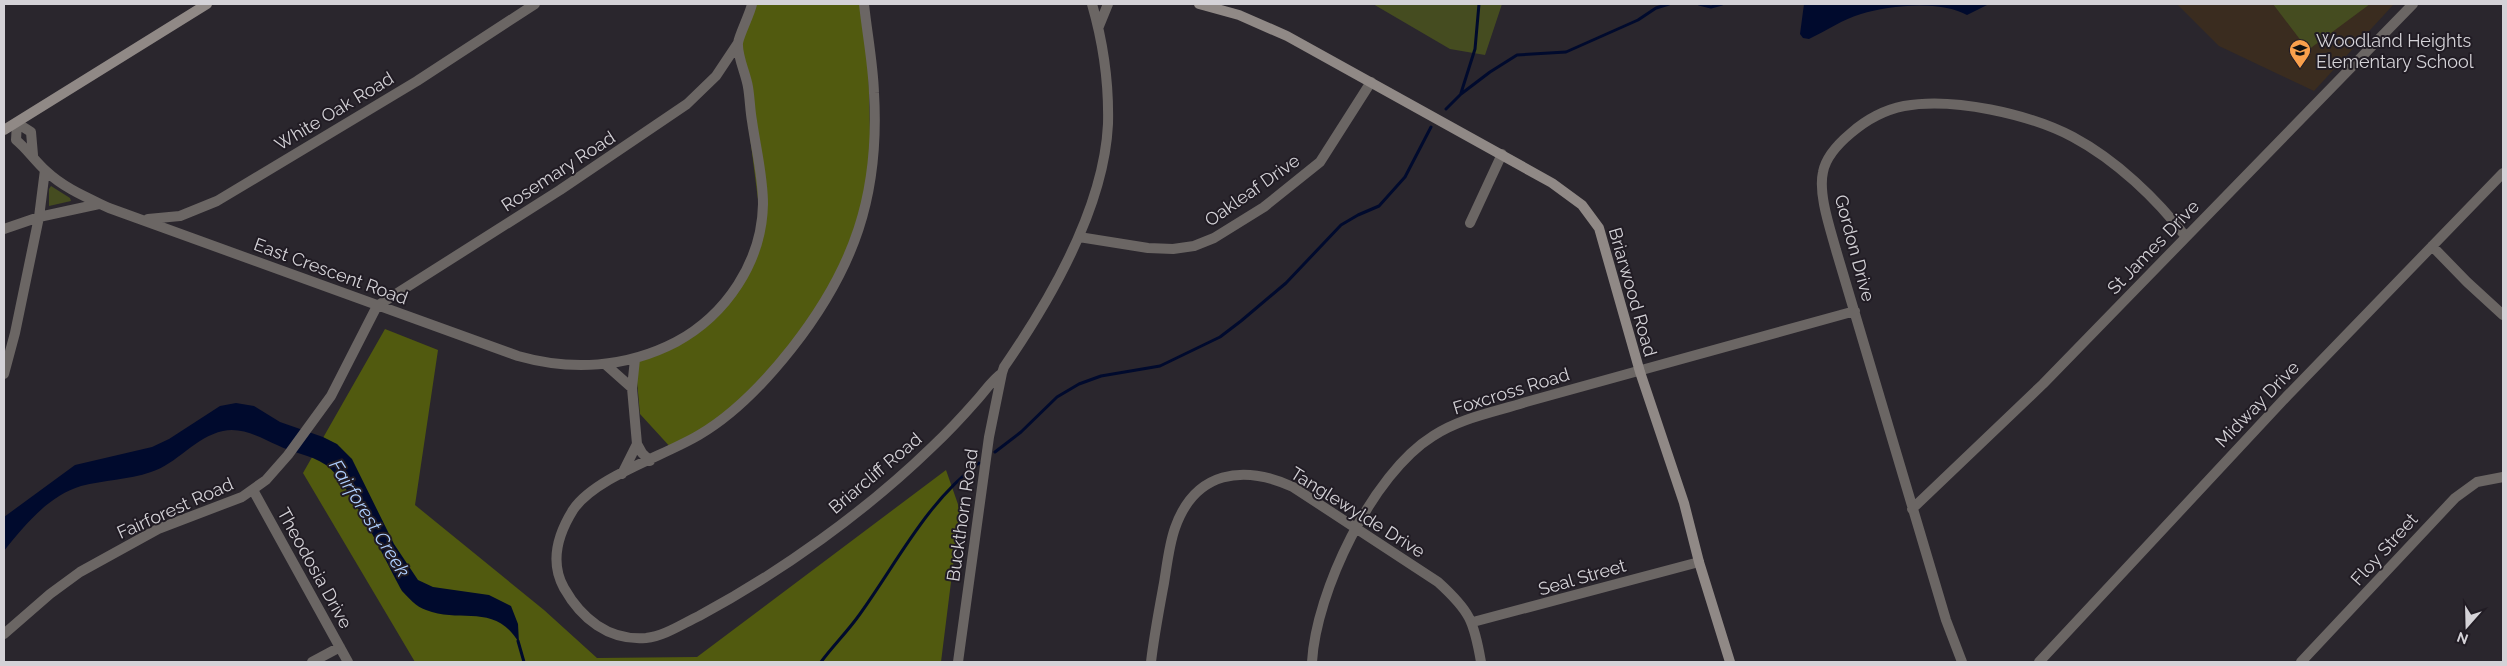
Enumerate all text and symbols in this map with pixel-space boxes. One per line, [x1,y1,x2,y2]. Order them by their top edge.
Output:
place label: Woodland Heights Elementary School [2316,30,2474,72]
school or university icon: Woodland Heights Elementary School [2288,38,2312,69]
street label: White Oak Road [271,67,397,155]
street label: Rosemary Road [497,126,619,216]
street label: Oakleaf Drive [1200,149,1304,230]
street label: Gordon Drive [1831,192,1879,304]
street label: St James Drive [2103,195,2203,298]
street label: Briarwood Road [1605,225,1661,359]
street label: East Crescent Road [251,233,411,309]
street label: Midway Drive [2211,356,2304,451]
street label: Foxcross Road [1450,363,1572,419]
street label: Briarcliff Road [824,428,926,518]
street label: Buckthorn Road [942,447,982,583]
water label: Fairforest Creek [325,455,415,581]
street label: Tanglewylde Drive [1287,462,1429,562]
street label: Fairforest Road [114,473,236,543]
street label: Theodosia Drive [273,504,357,632]
street label: Floy Street [2346,509,2422,589]
street label: Seal Street [1536,554,1628,600]
north arrow [2442,601,2492,651]
text: N [2455,629,2470,648]

